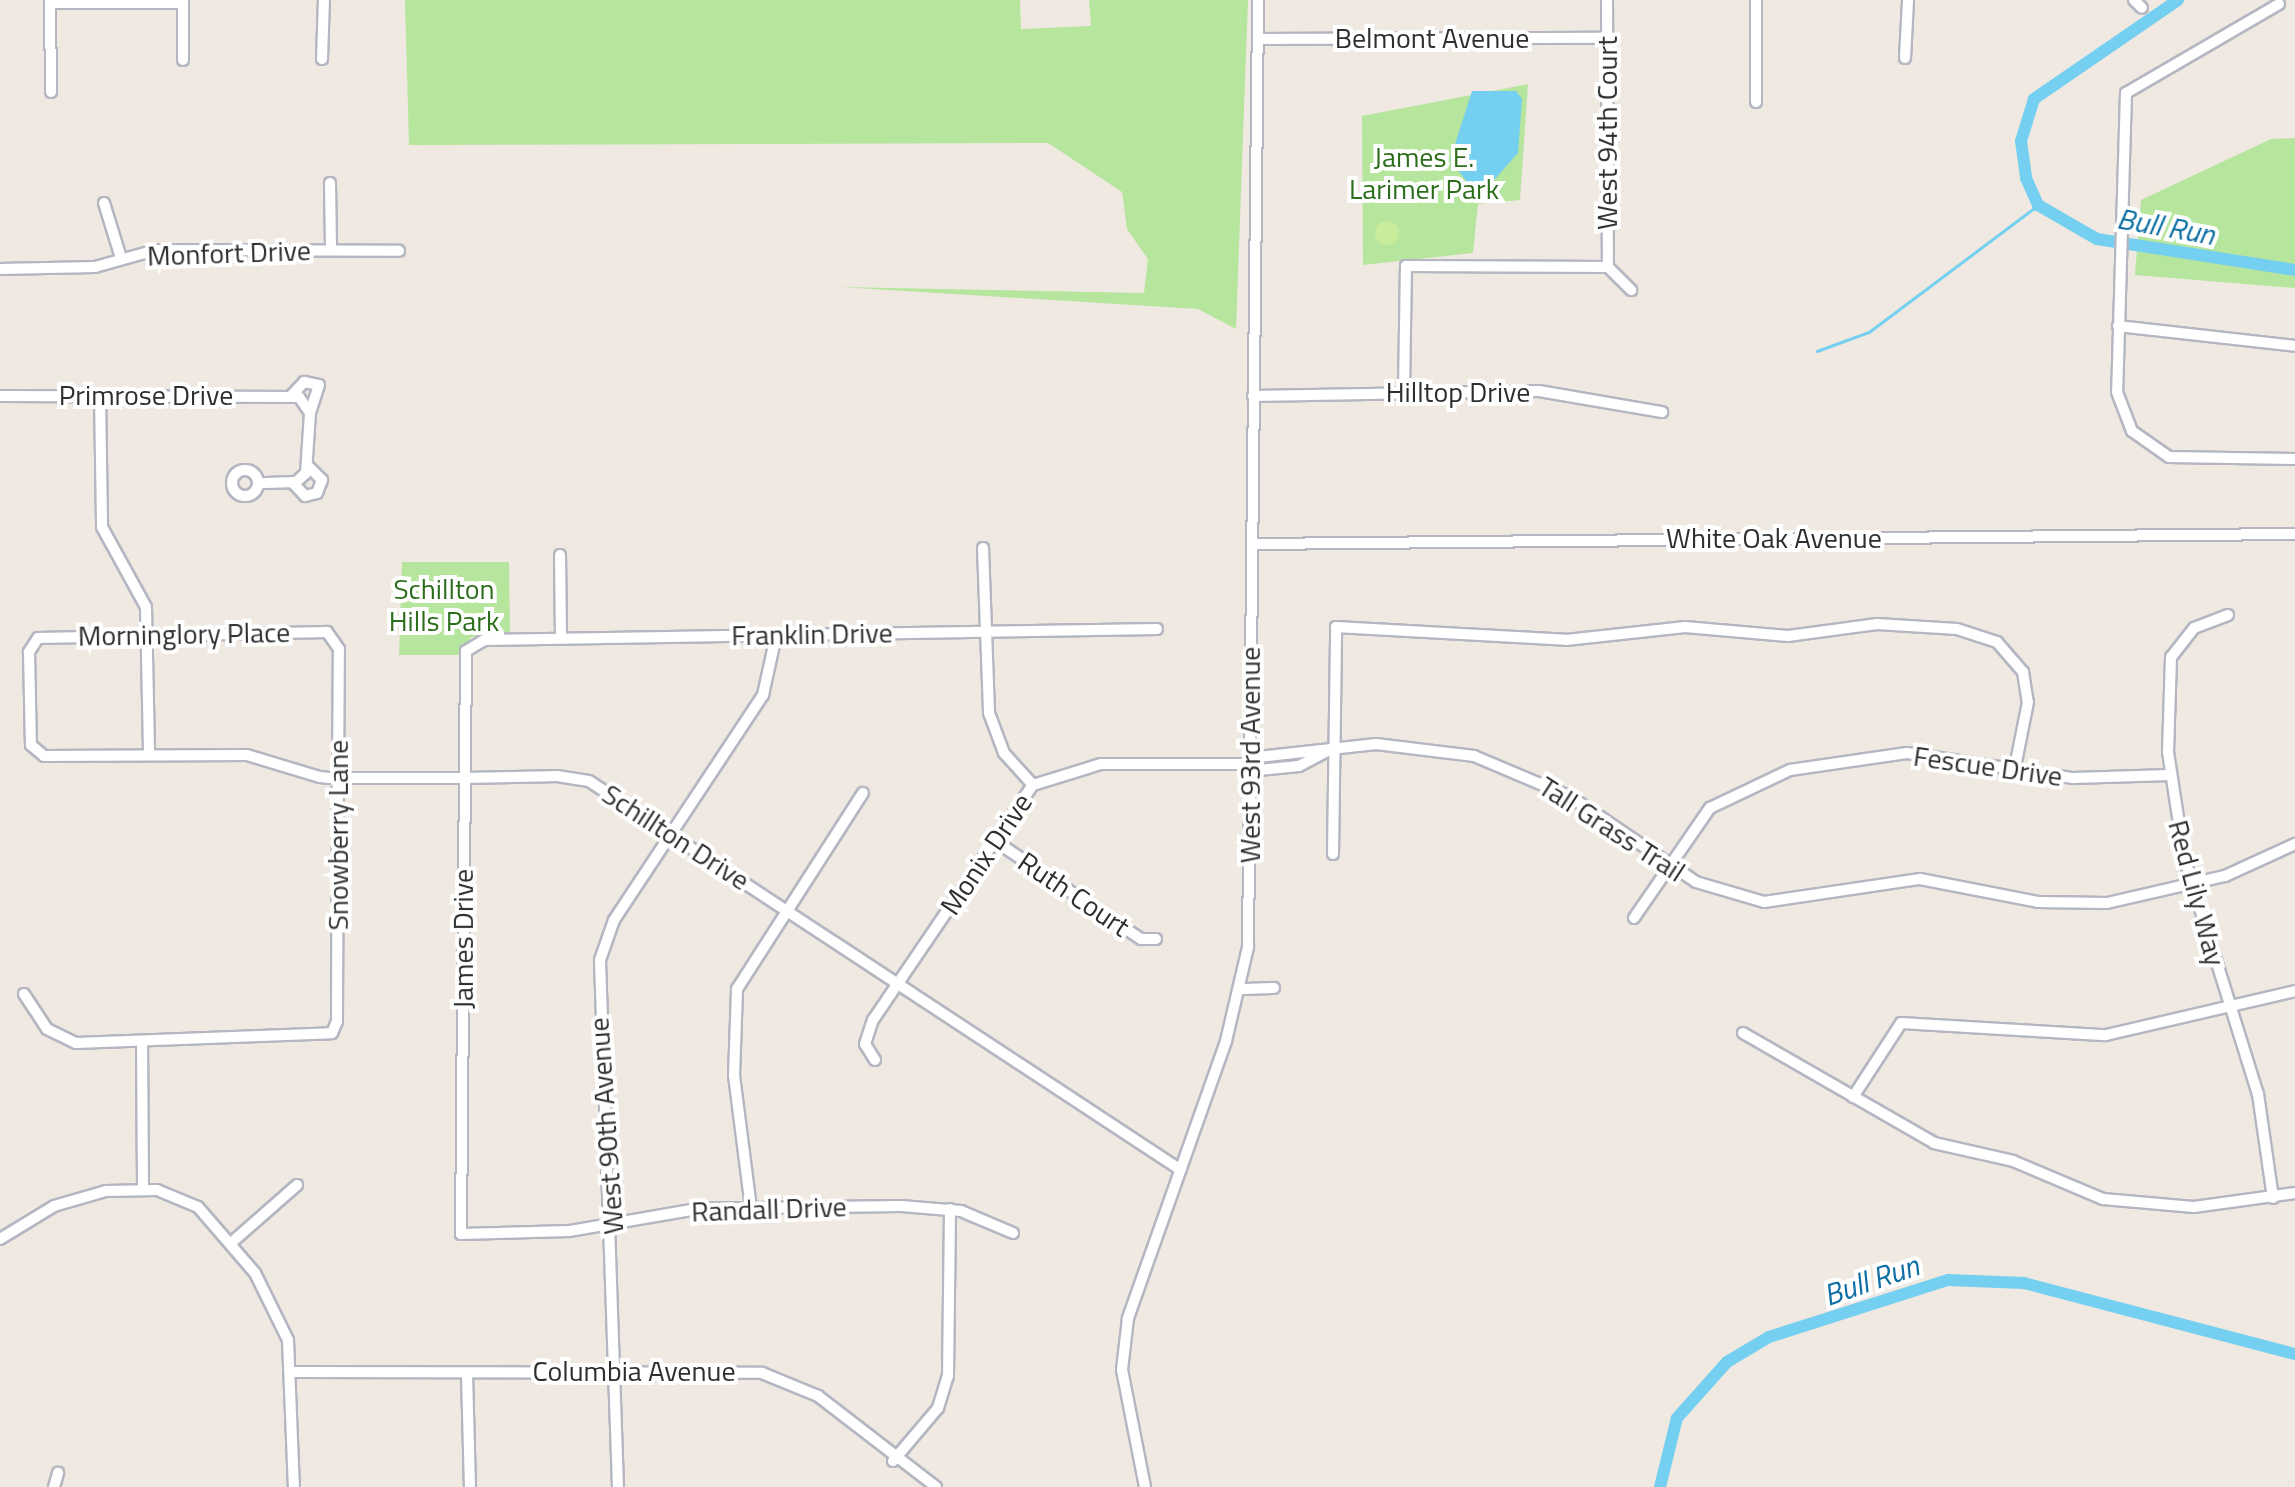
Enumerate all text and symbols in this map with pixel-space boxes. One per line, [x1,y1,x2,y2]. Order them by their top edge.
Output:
street label: Belmont Avenue [1335,21,1529,55]
street label: West 94th Court [1590,36,1624,230]
park label: James E. Larimer Park [1349,140,1499,206]
water label: Bull Run [2114,200,2218,252]
street label: Monfort Drive [147,233,311,273]
street label: Hilltop Drive [1386,375,1530,409]
street label: Primrose Drive [59,378,233,412]
street label: White Oak Avenue [1666,521,1882,555]
park label: Schillton Hills Park [389,572,499,638]
street label: Morninglory Place [78,615,290,653]
street label: Franklin Drive [731,616,893,652]
street label: West 93rd Avenue [1233,647,1267,863]
street label: Fescue Drive [1911,739,2065,793]
street label: Snowberry Lane [321,740,355,930]
street label: Tall Grass Trail [1533,769,1691,889]
street label: Schillton Drive [596,777,756,897]
street label: Monix Drive [933,787,1039,921]
street label: Red Lily Way [2161,816,2233,970]
street label: Ruth Court [1012,845,1136,943]
street label: James Drive [446,869,480,1009]
street label: West 90th Avenue [582,1016,630,1236]
street label: Randall Drive [691,1189,847,1229]
water label: Bull Run [1819,1247,1923,1313]
street label: Columbia Avenue [532,1354,736,1388]

